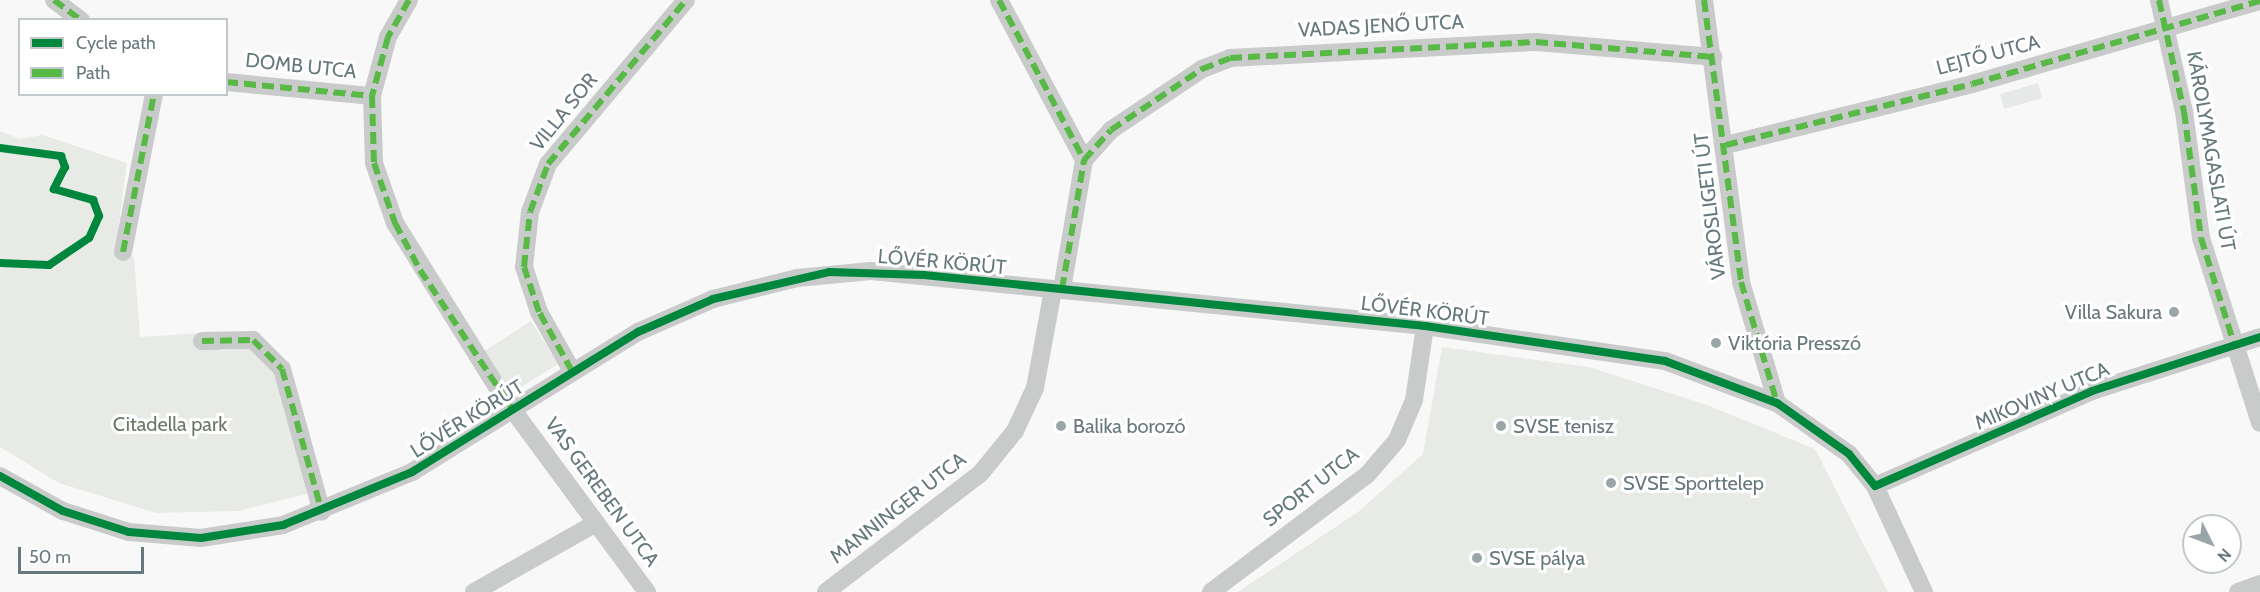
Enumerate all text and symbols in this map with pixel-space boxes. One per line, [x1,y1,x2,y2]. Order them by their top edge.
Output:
street label: VADAS JENŐ UTCA [1298,10,1464,42]
legend [18,18,228,96]
street label: LEJTŐ UTCA [1934,30,2042,80]
text: Cycle path [76,32,156,54]
street label: DOMB UTCA [244,48,358,84]
street label: KÁROLYMAGASLATI ÚT [2182,49,2240,253]
text: Path [76,62,110,84]
street label: VILLA SOR [525,68,603,156]
street label: VÁROSLIGETI ÚT [1689,131,1731,281]
street label: LŐVÉR KÖRÚT [877,244,1007,280]
street label: LŐVÉR KÖRÚT [1360,291,1490,331]
place label: Villa Sakura [2065,300,2162,324]
marker: Villa Sakura [2167,305,2181,319]
place label: Viktória Presszó [1728,331,1861,355]
marker: Viktória Presszó [1709,336,1723,350]
street label: MIKOVINY UTCA [1971,357,2113,435]
street label: LŐVÉR KÖRÚT [406,375,528,463]
park label: Citadella park [113,412,227,436]
street label: VAS GEREBEN UTCA [540,413,664,571]
place label: Balika borozó [1073,414,1186,438]
place label: SVSE tenisz [1513,414,1614,438]
marker: Balika borozó [1054,419,1068,433]
marker: SVSE tenisz [1494,419,1508,433]
street label: SPORT UTCA [1258,442,1364,532]
street label: MANNINGER UTCA [825,447,971,569]
place label: SVSE Sporttelep [1623,471,1764,495]
marker: SVSE Sporttelep [1604,476,1618,490]
north arrow [2182,514,2242,574]
scale bar [21,535,147,573]
text: N [2213,544,2235,566]
text: 50 m [29,546,71,568]
place label: SVSE pálya [1489,546,1585,570]
marker: SVSE pálya [1470,551,1484,565]

